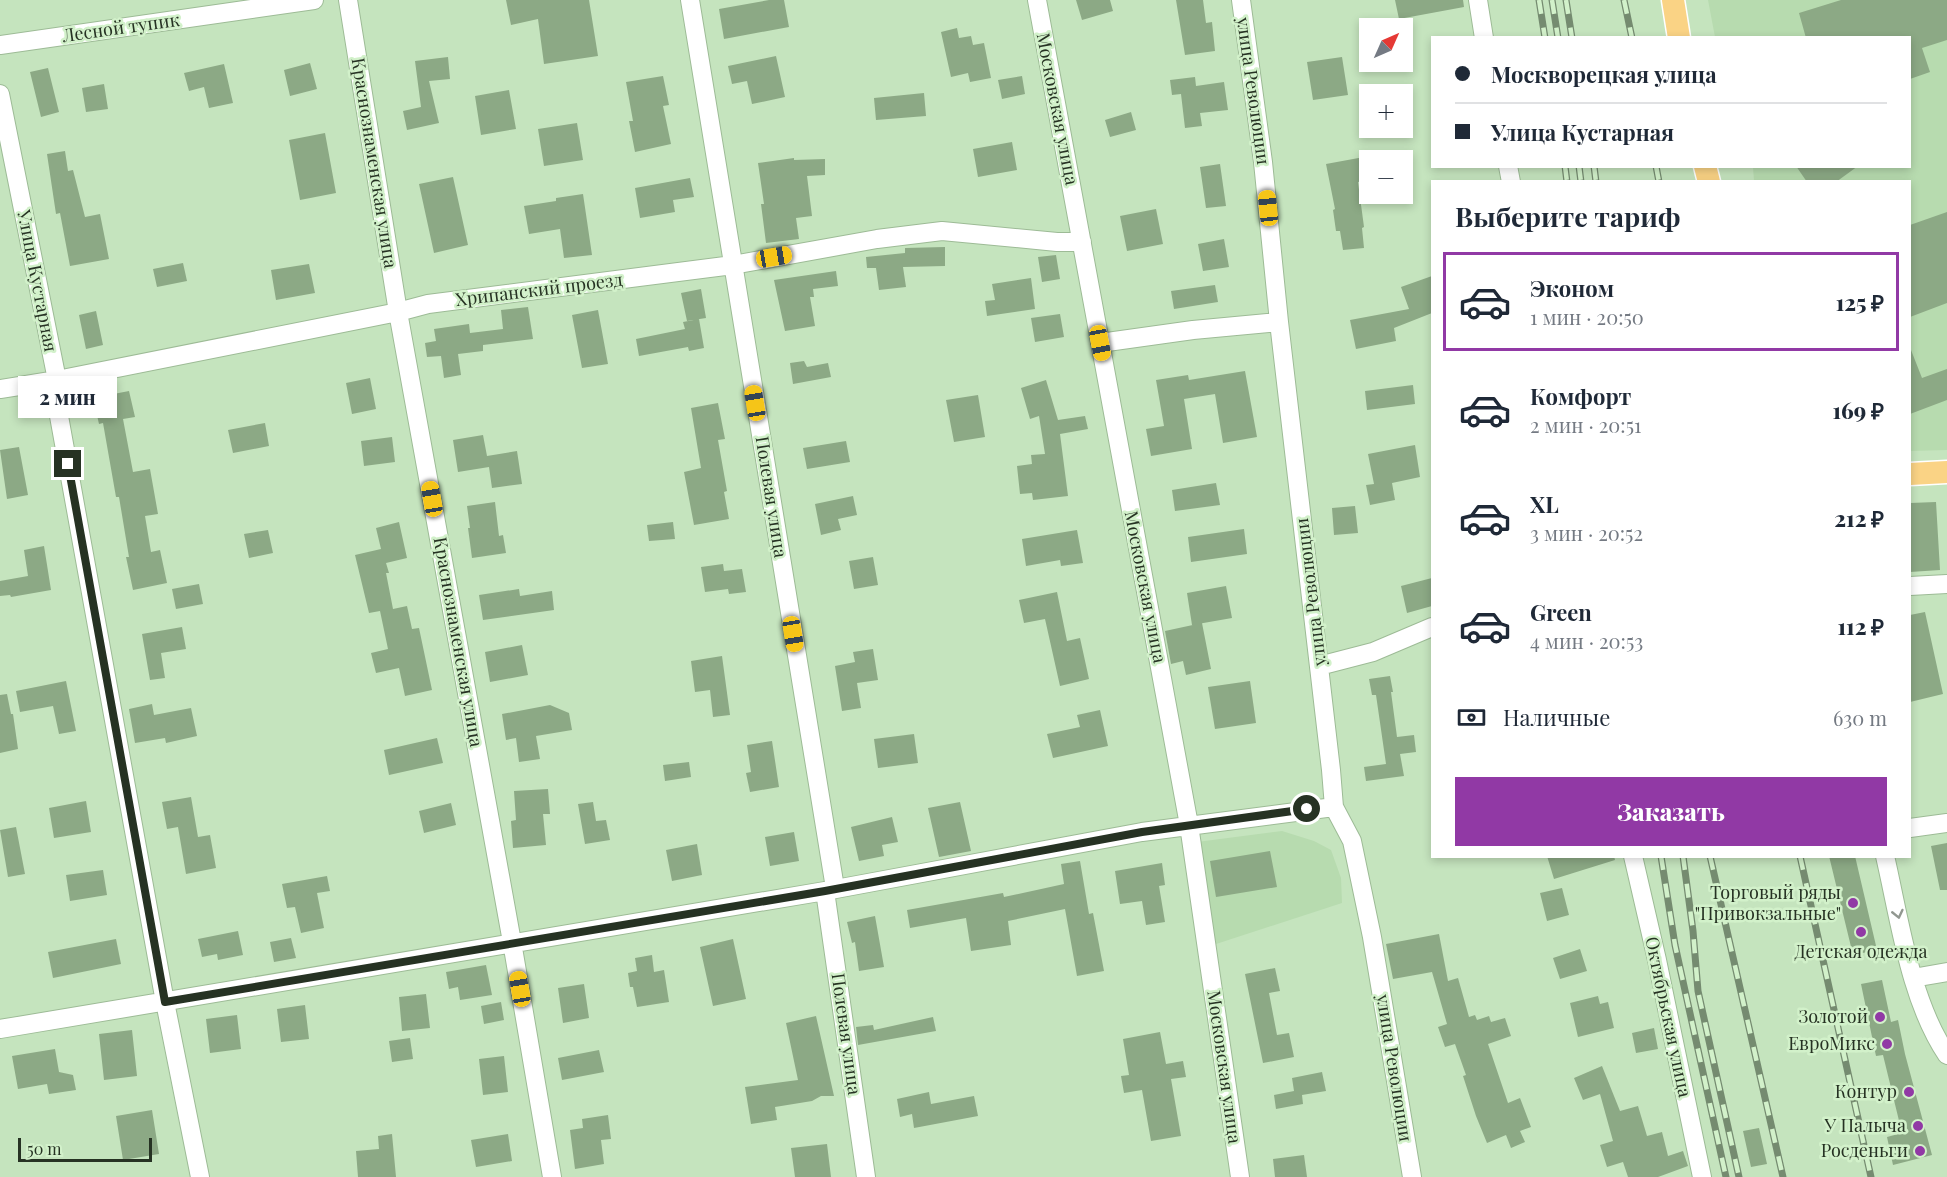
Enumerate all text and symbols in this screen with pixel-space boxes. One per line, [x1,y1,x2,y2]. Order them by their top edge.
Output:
street label: Лесной тупик [60,7,181,47]
street label: улица Революции [1232,15,1276,166]
north arrow [1359,18,1413,72]
map controls [1359,18,1413,204]
street label: Московская улица [1031,31,1085,187]
street label: Краснознаменская улица [346,56,403,270]
text: Москворецкая улица [1491,59,1717,89]
button: + [1359,84,1413,138]
text: Улица Кустарная [1491,117,1674,147]
button: − [1359,150,1413,204]
car [1257,189,1279,227]
text: Выберите тариф [1455,198,1681,234]
street label: Улица Кустарная [12,207,64,354]
car [755,245,793,269]
street label: Хрипанский проезд [454,267,624,311]
text: Эконом [1530,273,1614,303]
icon: car [1458,275,1512,329]
text: 125 ₽ [1836,287,1884,317]
text: 1 мин · 20:50 [1530,303,1644,330]
car [1088,324,1112,362]
callout: 2 мин [19,377,118,419]
text: Комфорт [1530,381,1631,411]
text: 2 мин [39,383,96,410]
icon: car [1458,383,1512,437]
car [743,384,767,422]
text: 169 ₽ [1832,395,1884,425]
text: 2 мин · 20:51 [1530,411,1641,438]
street label: Полевая улица [751,434,793,559]
route end [54,450,81,477]
car [420,480,444,518]
text: XL [1530,489,1559,519]
icon: car [1458,491,1512,545]
text: 212 ₽ [1834,503,1884,533]
street label: Московская улица [1119,509,1173,665]
street label: улица Революции [1289,517,1331,668]
text: 3 мин · 20:52 [1530,519,1643,546]
street label: Краснознаменская улица [429,535,489,749]
text: Green [1530,597,1592,627]
icon: car [1458,599,1512,653]
text: 112 ₽ [1838,611,1884,641]
car [781,615,805,653]
text: 4 мин · 20:53 [1530,627,1643,654]
icon: cash [1455,701,1488,734]
text: Наличные [1503,702,1610,732]
text: 630 m [1833,704,1887,731]
button: Заказать [1455,777,1887,846]
route start [1293,795,1320,822]
place label: Торговый ряды "Привокзальные" [1695,880,1841,925]
marker: Торговый ряды "Привокзальные" [1846,896,1860,910]
one-way arrow [1891,908,1904,918]
marker: Детская одежда [1854,925,1868,939]
street label: Октябрьская улица [1640,934,1698,1099]
place label: Детская одежда [1794,939,1928,963]
car [508,970,532,1008]
street label: Полевая улица [827,971,867,1096]
street label: Московская улица [1202,989,1248,1145]
street label: улица Революции [1371,991,1418,1143]
place label: Золотой [1798,1004,1868,1028]
marker: Золотой [1873,1010,1887,1024]
place label: ЕвроМикс [1788,1031,1875,1055]
marker: ЕвроМикс [1880,1037,1894,1051]
place label: Контур [1835,1079,1897,1103]
marker: Контур [1902,1085,1916,1099]
place label: У Палыча [1823,1113,1906,1137]
marker: У Палыча [1911,1119,1925,1133]
scale bar [18,1135,152,1162]
text: 50 m [27,1138,61,1159]
place label: Росденьги [1821,1138,1908,1162]
marker: Росденьги [1913,1144,1927,1158]

